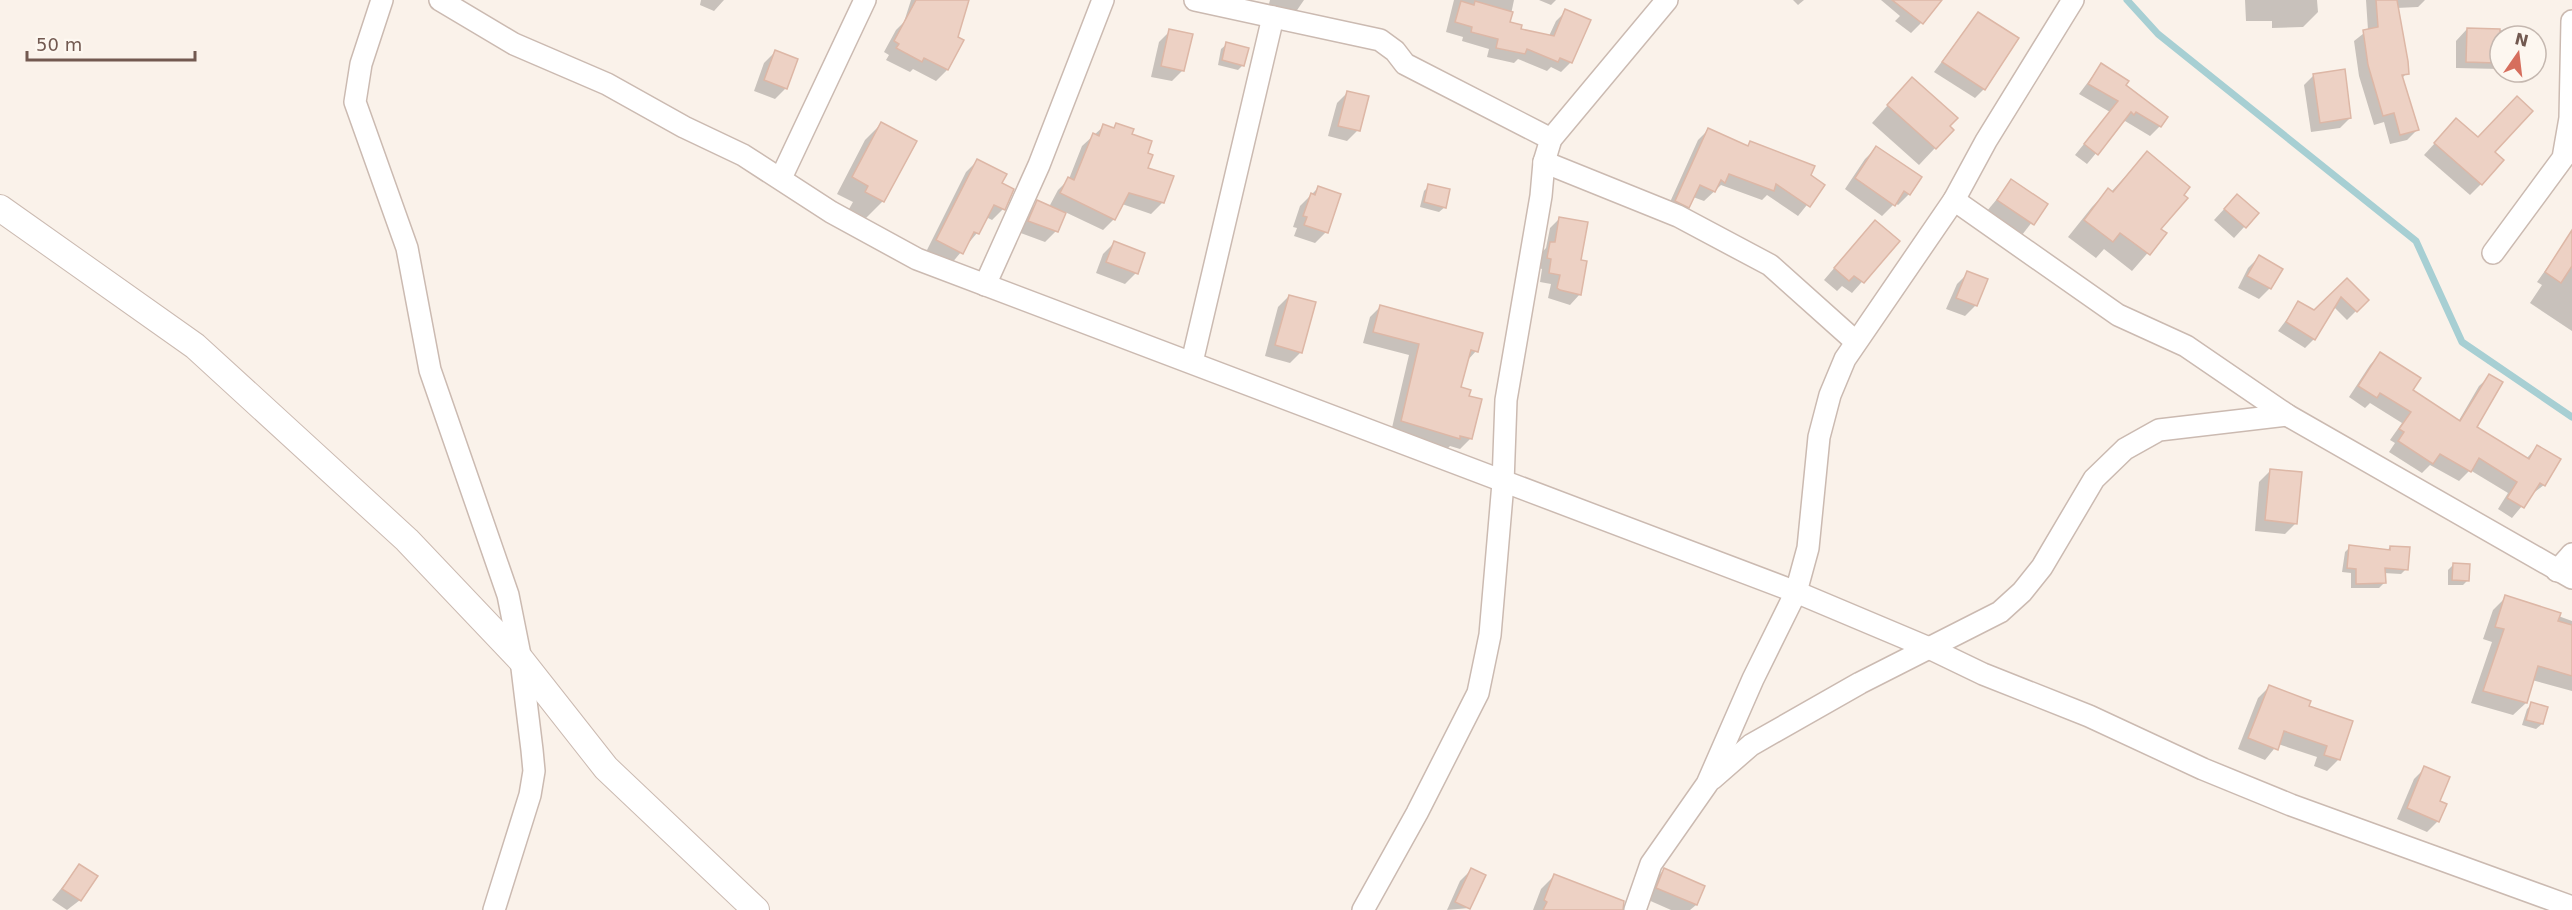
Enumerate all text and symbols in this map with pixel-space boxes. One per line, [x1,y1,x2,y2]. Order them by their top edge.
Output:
scale bar [27,24,195,62]
north arrow [2488,24,2548,84]
text: N [2513,29,2530,51]
text: 50 m [36,34,82,55]

